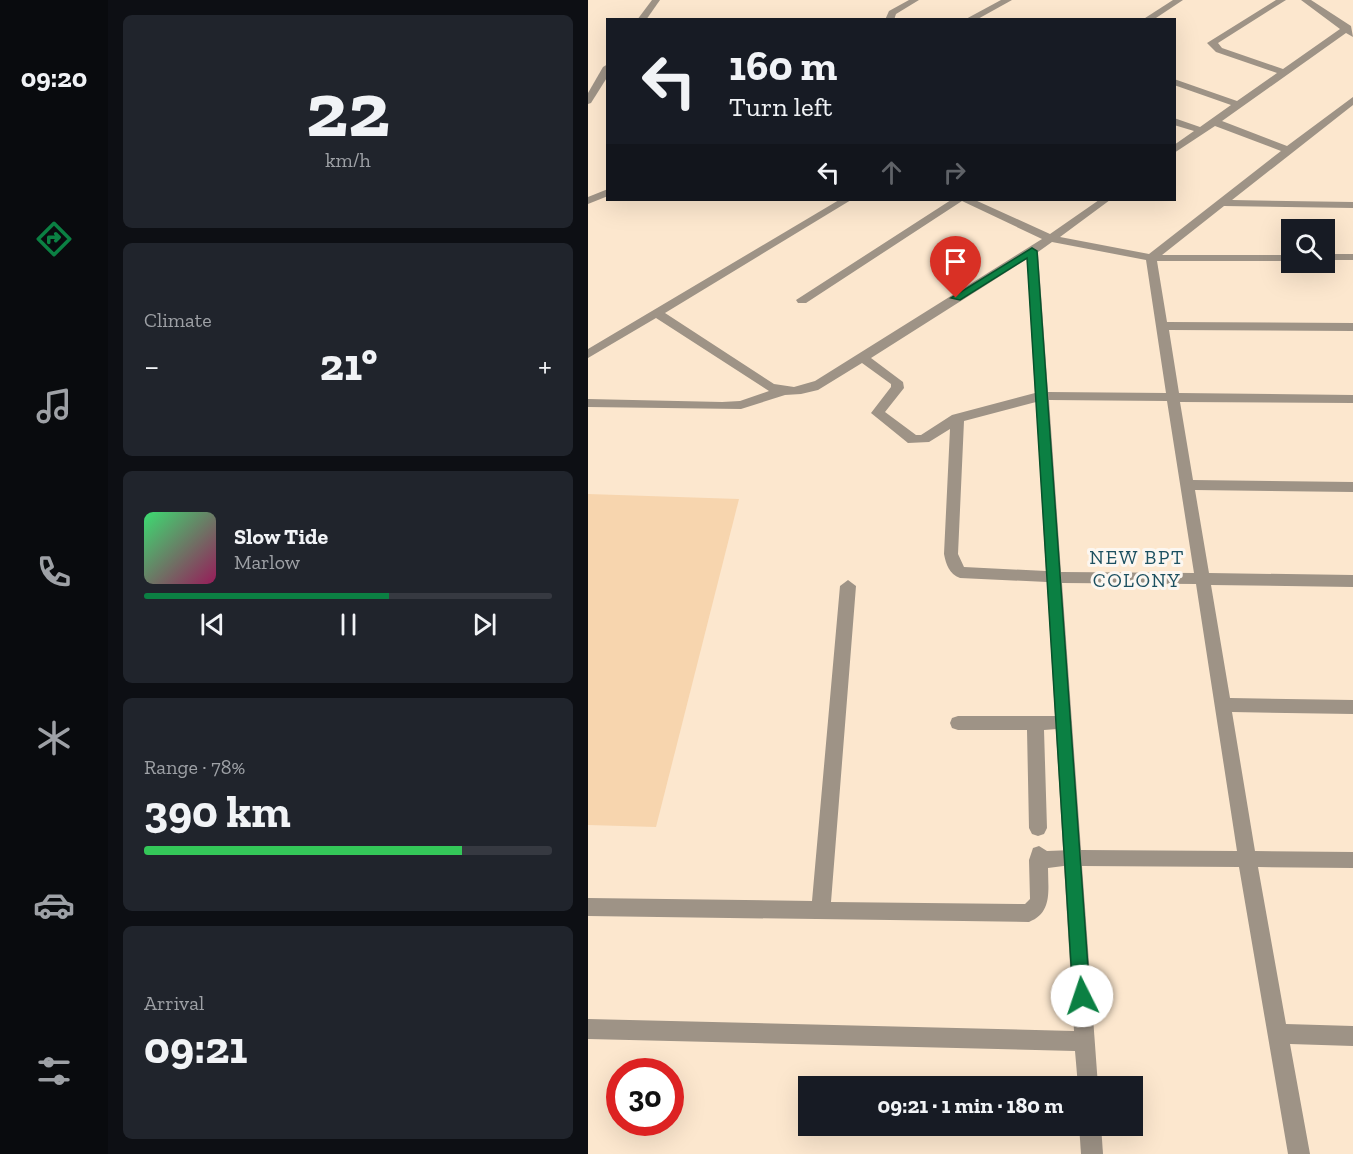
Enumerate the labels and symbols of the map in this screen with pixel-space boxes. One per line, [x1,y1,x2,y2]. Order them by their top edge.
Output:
pin [930,236,981,298]
district label: NEW BPT COLONY [1089,545,1185,592]
position arrow [1050,964,1114,1028]
speed limit sign: 30 [606,1058,684,1136]

